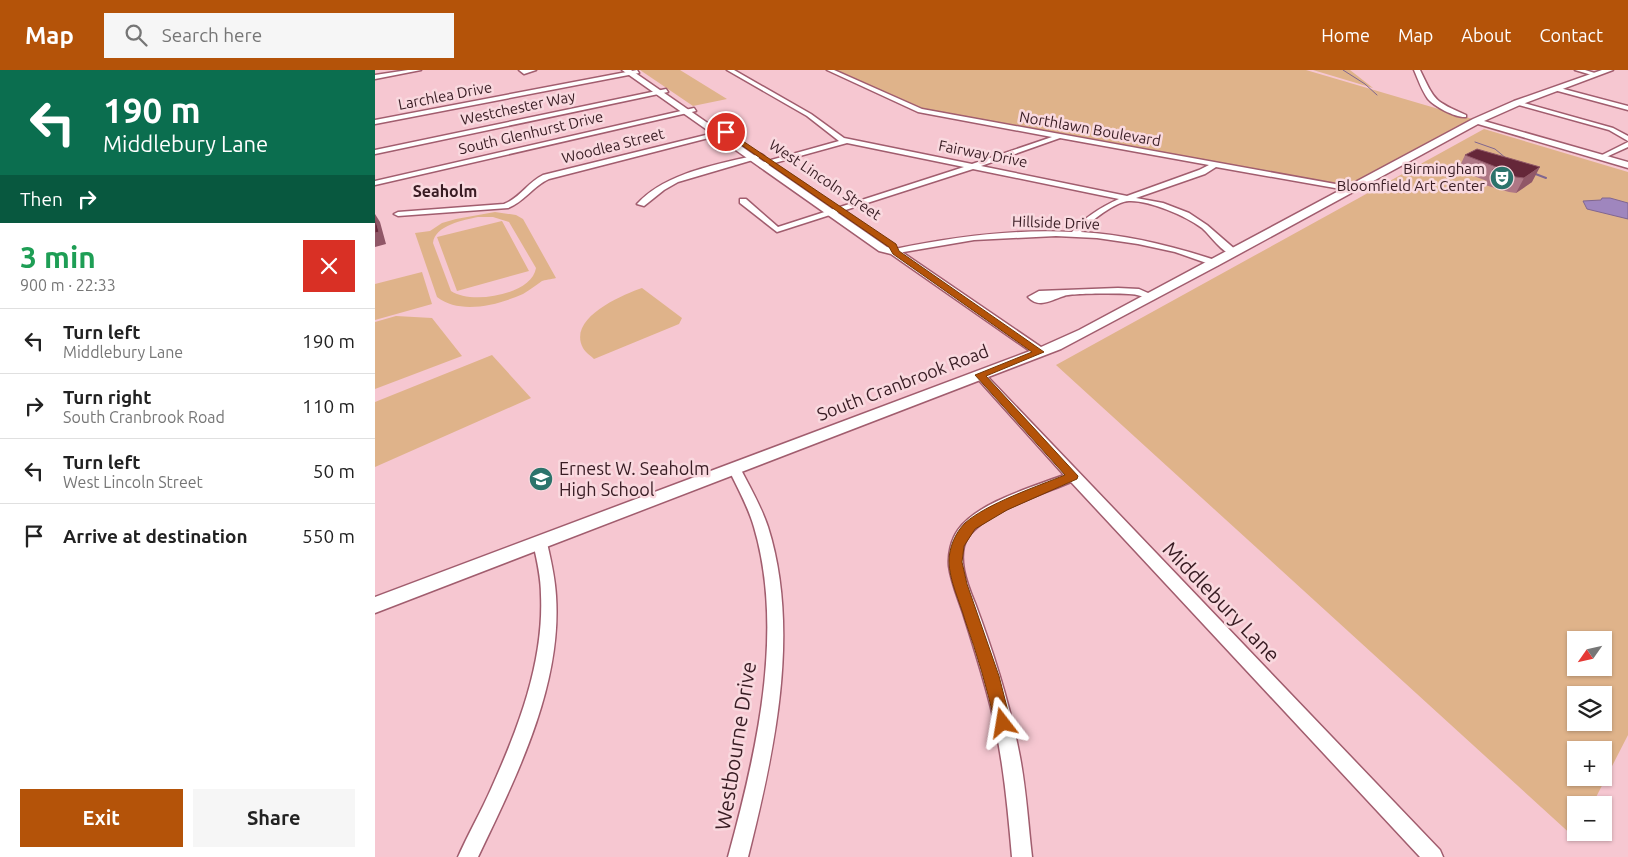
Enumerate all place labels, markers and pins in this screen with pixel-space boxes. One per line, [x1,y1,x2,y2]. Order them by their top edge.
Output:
pin [705,111,747,153]
place label: Birmingham Bloomfield Art Center [1337,160,1485,194]
theatre icon: Birmingham Bloomfield Art Center [1489,165,1515,191]
place label: Ernest W. Seaholm High School [559,458,710,499]
school or university icon: Ernest W. Seaholm High School [528,466,554,492]

